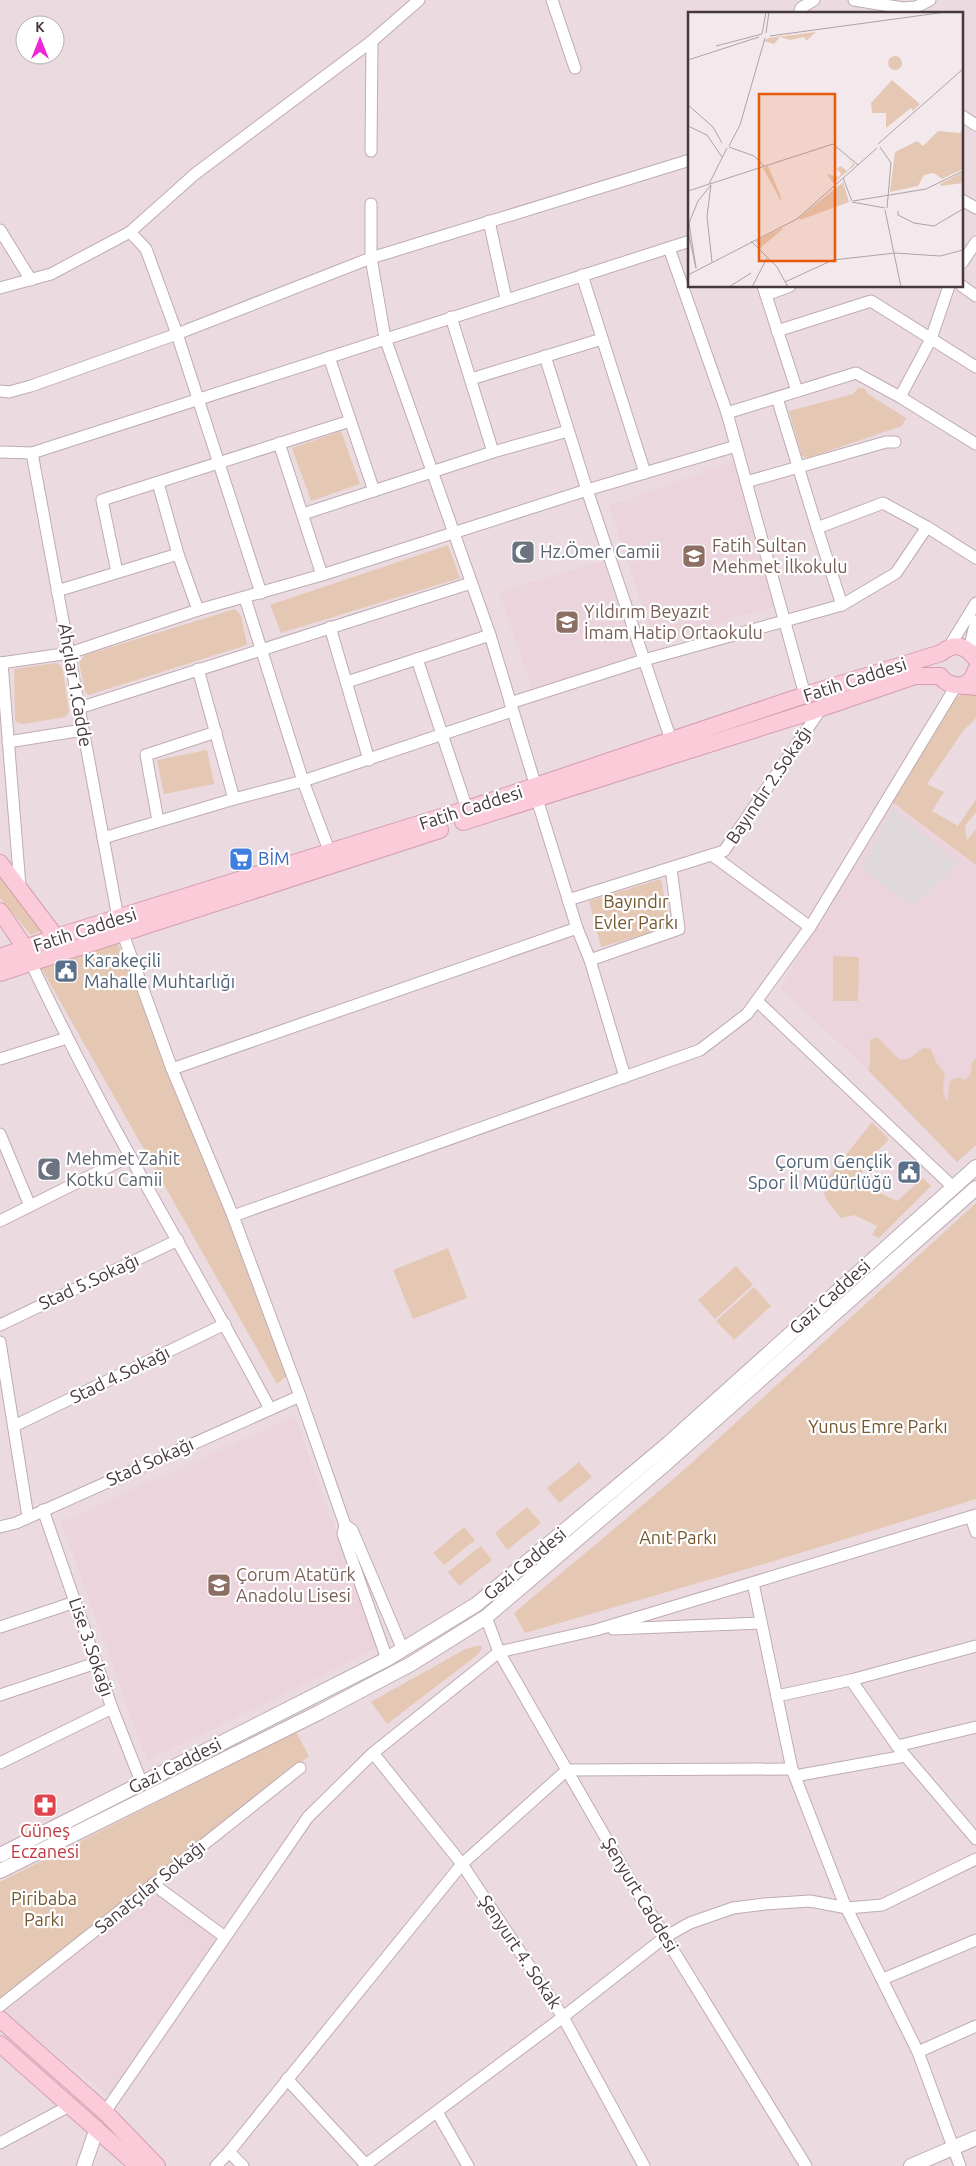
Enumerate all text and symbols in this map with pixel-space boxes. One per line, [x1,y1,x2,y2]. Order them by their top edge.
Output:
inset map [688,12,964,288]
north arrow [15,15,65,65]
text: K [35,19,45,35]
place label: Fatih Sultan Mehmet İlkokulu [712,535,847,576]
mosque icon: Hz.Ömer Camii [510,539,536,565]
place label: Hz.Ömer Camii [540,541,660,561]
school or university icon: Fatih Sultan Mehmet İlkokulu [681,543,707,569]
place label: Yıldırım Beyazıt İmam Hatip Ortaokulu [584,601,763,642]
school or university icon: Yıldırım Beyazıt İmam Hatip Ortaokulu [554,609,580,635]
street label: Ahçılar 1.Cadde [55,621,97,748]
street label: Fatih Caddesi [801,653,909,705]
street label: Bayındır 2.Sokağı [721,722,815,847]
street label: Fatih Caddesi [417,781,525,833]
supermarket icon: BİM [228,846,254,872]
place label: BİM [258,848,290,868]
park label: Bayındır Evler Parkı [594,891,678,932]
street label: Fatih Caddesi [31,903,139,955]
place label: Karakeçili Mahalle Muhtarlığı [84,950,235,991]
public building icon: Karakeçili Mahalle Muhtarlığı [53,958,79,984]
place label: Mehmet Zahit Kotku Camii [66,1148,180,1189]
place label: Çorum Gençlik Spor İl Müdürlüğü [748,1151,892,1192]
mosque icon: Mehmet Zahit Kotku Camii [36,1156,62,1182]
public building icon: Çorum Gençlik Spor İl Müdürlüğü [896,1159,922,1185]
street label: Stad 5.Sokağı [35,1249,142,1313]
street label: Gazi Caddesi [785,1255,874,1338]
street label: Stad 4.Sokağı [67,1341,173,1407]
park label: Yunus Emre Parkı [808,1416,948,1436]
street label: Stad Sokağı [103,1433,196,1489]
street label: Gazi Caddesi [479,1523,570,1604]
park label: Anıt Parkı [639,1527,717,1547]
place label: Çorum Atatürk Anadolu Lisesi [236,1564,356,1605]
school or university icon: Çorum Atatürk Anadolu Lisesi [206,1572,232,1598]
street label: Lise 3.Sokağı [66,1595,118,1699]
street label: Gazi Caddesi [125,1733,224,1797]
pharmacy icon: Güneş Eczanesi [32,1792,58,1818]
place label: Güneş Eczanesi [11,1820,79,1861]
street label: Şenyurt Caddesi [599,1834,683,1955]
street label: Sanatçılar Sokağı [90,1836,209,1937]
park label: Piribaba Parkı [11,1888,77,1929]
street label: Şenyurt 4. Sokak [475,1891,566,2012]

